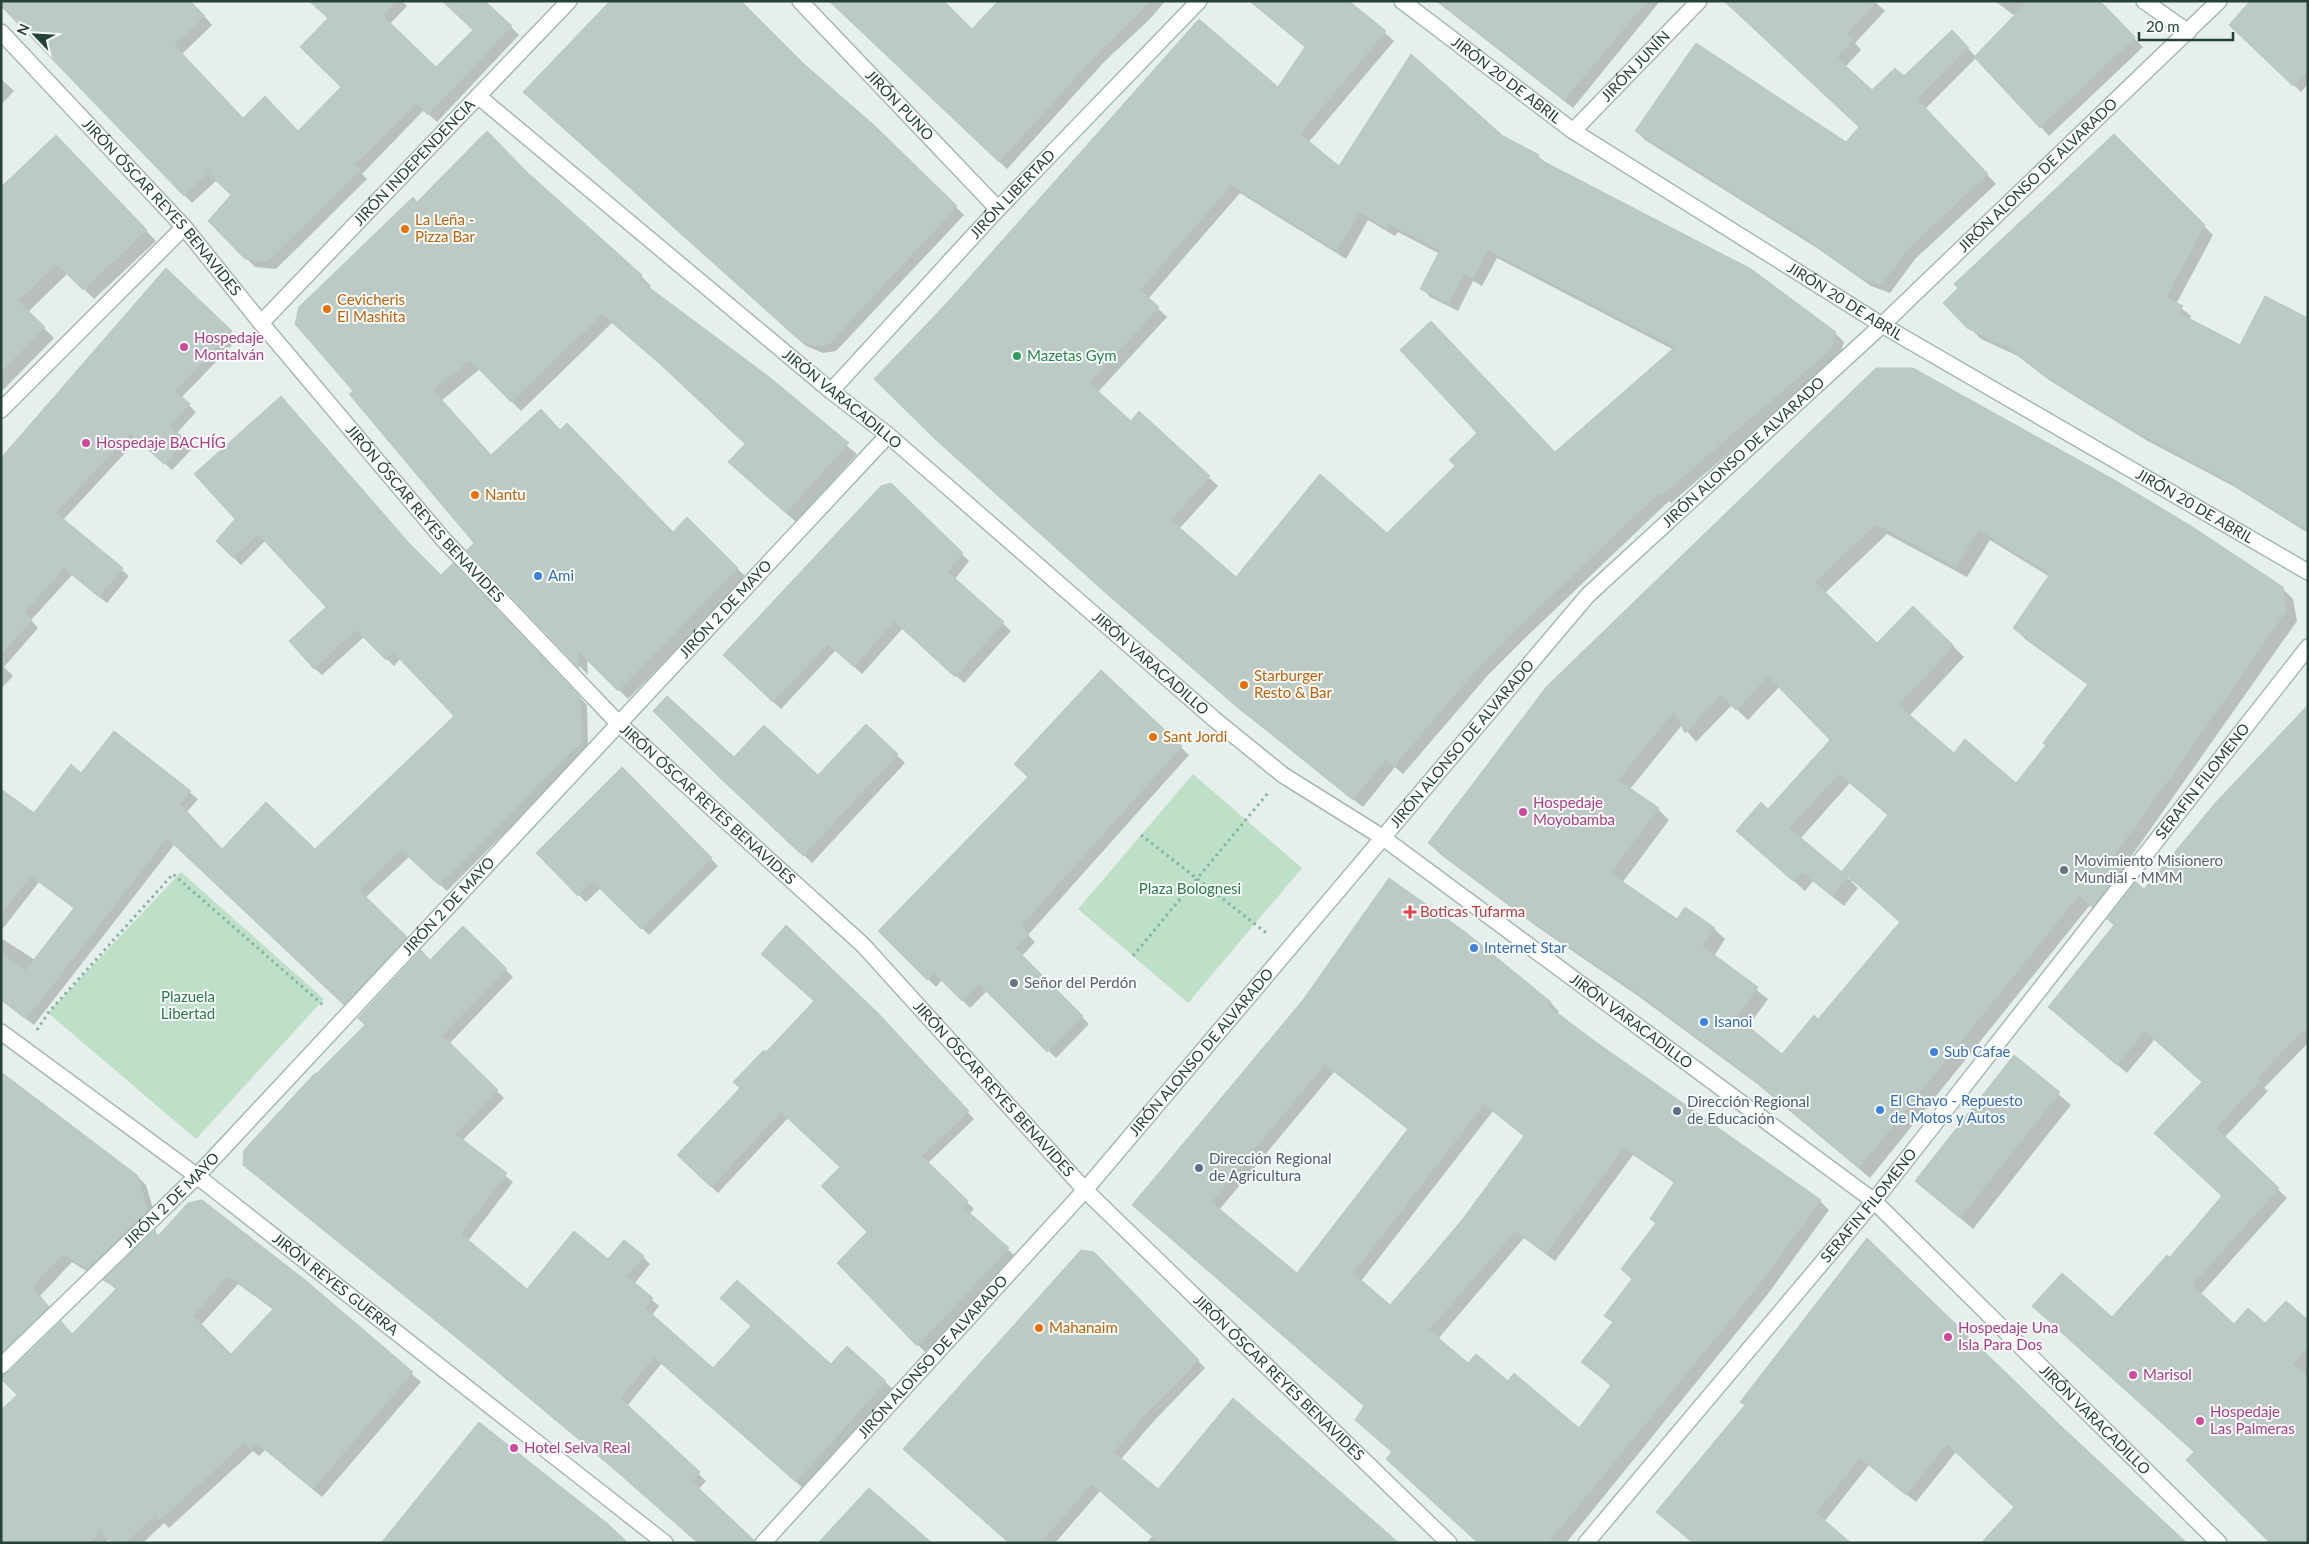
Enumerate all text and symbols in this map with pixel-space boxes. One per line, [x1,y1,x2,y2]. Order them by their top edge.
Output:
north arrow [10,10,60,60]
scale bar [2139,10,2233,42]
text: 20 m [2146,17,2180,35]
text: N [13,21,33,38]
street label: JIRÓN JUNÍN [1597,27,1673,105]
street label: JIRÓN 20 DE ABRIL [1448,32,1566,127]
street label: JIRÓN PUNO [862,66,938,144]
street label: JIRÓN INDEPENDENCIA [349,94,479,229]
street label: JIRÓN ALONSO DE ALVARADO [1954,94,2120,255]
street label: JIRÓN ÓSCAR REYES BENAVIDES [79,115,246,299]
street label: JIRÓN LIBERTAD [966,145,1058,242]
place label: La Leña - Pizza Bar [415,210,475,245]
marker: La Leña - Pizza Bar [399,223,411,235]
street label: JIRÓN 20 DE ABRIL [1784,258,1907,344]
place label: Cevicheris El Mashita [337,290,405,325]
marker: Cevicheris El Mashita [321,303,333,315]
place label: Hospedaje Montalván [194,328,264,363]
marker: Hospedaje Montalván [178,341,190,353]
street label: JIRÓN VARACADILLO [779,345,906,452]
place label: Mazetas Gym [1027,346,1117,364]
marker: Mazetas Gym [1011,350,1023,362]
street label: JIRÓN ALONSO DE ALVARADO [1658,372,1828,530]
street label: JIRÓN ÓSCAR REYES BENAVIDES [343,421,508,606]
place label: Hospedaje BACHÍG [96,433,226,451]
marker: Hospedaje BACHÍG [80,437,92,449]
street label: JIRÓN 20 DE ABRIL [2133,464,2257,547]
place label: Nantu [485,485,526,503]
marker: Nantu [469,489,481,501]
street label: JIRÓN 2 DE MAYO [675,556,775,661]
place label: Ami [548,566,574,584]
marker: Ami [532,570,544,582]
street label: JIRÓN VARACADILLO [1089,607,1213,718]
street label: JIRÓN ALONSO DE ALVARADO [1385,656,1537,831]
place label: Starburger Resto & Bar [1254,666,1333,701]
marker: Starburger Resto & Bar [1238,679,1250,691]
street label: SERAFIN FILOMENO [2151,719,2253,842]
street label: JIRÓN ÓSCAR REYES BENAVIDES [617,720,800,888]
place label: Sant Jordi [1163,727,1227,745]
marker: Sant Jordi [1147,731,1159,743]
place label: Hospedaje Moyobamba [1533,793,1615,828]
marker: Hospedaje Moyobamba [1517,806,1529,818]
place label: Movimiento Misionero Mundial - MMM [2074,851,2223,886]
street label: JIRÓN 2 DE MAYO [398,853,498,958]
marker: Movimiento Misionero Mundial - MMM [2058,864,2070,876]
park label: Plaza Bolognesi [1139,879,1241,897]
place label: Boticas Tufarma [1420,902,1525,920]
marker: Boticas Tufarma [1404,906,1416,918]
place label: Internet Star [1484,938,1567,956]
marker: Internet Star [1468,942,1480,954]
street label: JIRÓN ALONSO DE ALVARADO [1125,964,1277,1139]
street label: JIRÓN VARACADILLO [1567,969,1697,1072]
place label: Señor del Perdón [1024,973,1137,991]
marker: Señor del Perdón [1008,977,1020,989]
park label: Plazuela Libertad [161,987,215,1022]
street label: JIRÓN ÓSCAR REYES BENAVIDES [910,997,1078,1180]
place label: Isanoi [1714,1012,1752,1030]
marker: Isanoi [1698,1016,1710,1028]
place label: Sub Cafae [1944,1042,2011,1060]
marker: Sub Cafae [1928,1046,1940,1058]
place label: El Chavo - Repuesto de Motos y Autos [1890,1091,2023,1126]
place label: Dirección Regional de Educación [1687,1092,1810,1127]
marker: El Chavo - Repuesto de Motos y Autos [1874,1104,1886,1116]
marker: Dirección Regional de Educación [1671,1105,1683,1117]
street label: SERAFIN FILOMENO [1816,1144,1920,1266]
street label: JIRÓN 2 DE MAYO [119,1148,222,1250]
place label: Dirección Regional de Agricultura [1209,1149,1332,1184]
marker: Dirección Regional de Agricultura [1193,1162,1205,1174]
street label: JIRÓN REYES GUERRA [269,1229,403,1339]
street label: JIRÓN ALONSO DE ALVARADO [853,1271,1011,1441]
street label: JIRÓN ÓSCAR REYES BENAVIDES [1190,1290,1368,1464]
place label: Mahanaim [1049,1318,1118,1336]
place label: Hospedaje Una Isla Para Dos [1958,1318,2058,1353]
marker: Mahanaim [1033,1322,1045,1334]
marker: Hospedaje Una Isla Para Dos [1942,1331,1954,1343]
street label: JIRÓN VARACADILLO [2037,1361,2154,1478]
place label: Marisol [2143,1365,2192,1383]
marker: Marisol [2127,1369,2139,1381]
place label: Hospedaje Las Palmeras [2210,1402,2295,1437]
marker: Hospedaje Las Palmeras [2194,1415,2206,1427]
place label: Hotel Selva Real [524,1438,630,1456]
marker: Hotel Selva Real [508,1442,520,1454]

